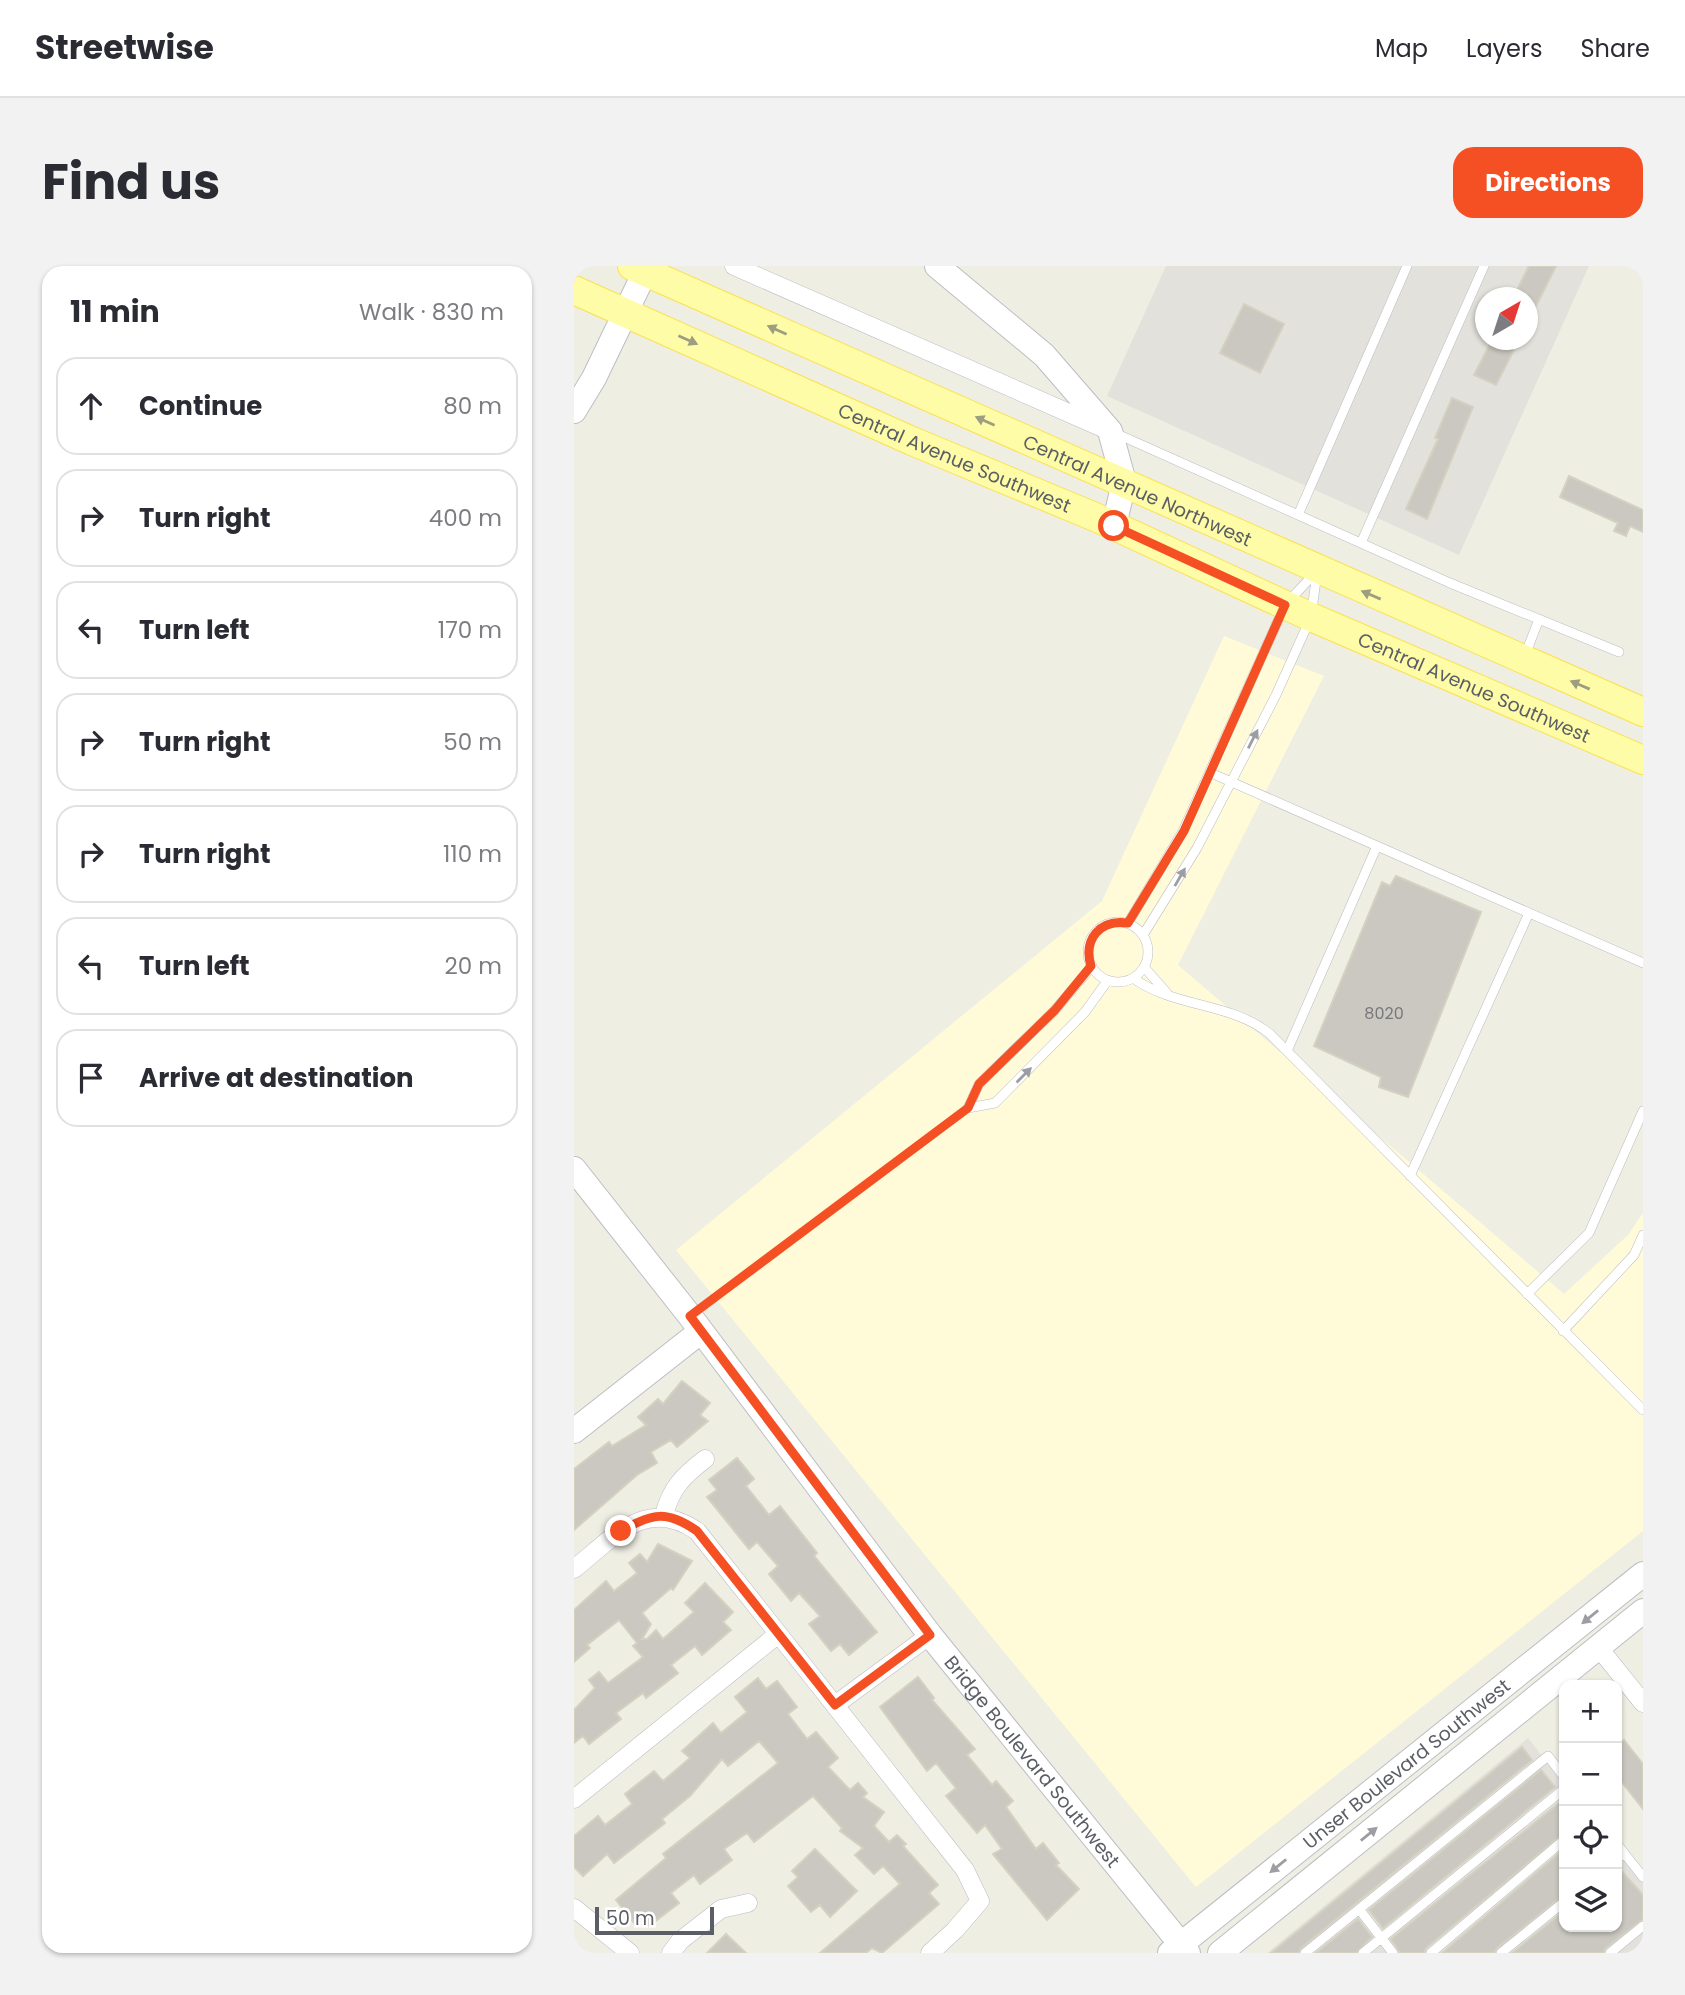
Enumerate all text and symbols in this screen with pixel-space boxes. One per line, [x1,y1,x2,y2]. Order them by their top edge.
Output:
text: Streetwise [35,24,214,71]
text: Map [1375,32,1428,65]
text: Layers [1466,32,1542,65]
text: Share [1580,32,1650,65]
button: Directions [1453,147,1643,218]
text: Find us [42,148,220,216]
north arrow [1475,287,1538,350]
text: 11 min [70,290,160,333]
text: Walk · 830 m [359,296,504,328]
one-way arrow [766,324,787,335]
one-way arrow [678,334,698,346]
icon: ahead [72,387,110,425]
text: Continue [139,388,262,424]
text: 80 m [443,390,502,422]
street label: Central Avenue Southwest [834,396,1075,519]
one-way arrow [975,415,995,427]
street label: Central Avenue Northwest [1019,428,1256,553]
icon: right [72,499,110,537]
text: Turn right [139,500,271,536]
text: 400 m [429,502,502,534]
route start [1098,510,1129,541]
one-way arrow [1361,589,1382,600]
icon: left [72,611,110,649]
text: Turn left [139,612,250,648]
text: 170 m [438,614,502,646]
street label: Central Avenue Southwest [1354,625,1595,749]
one-way arrow [1570,679,1591,690]
icon: right [72,723,110,761]
text: Turn right [139,724,271,760]
text: 50 m [443,726,502,758]
one-way arrow [1248,729,1259,749]
icon: right [72,835,110,873]
text: Turn right [139,836,271,872]
text: 110 m [443,838,502,870]
one-way arrow [1173,867,1186,886]
icon: left [72,947,110,985]
text: Turn left [139,948,250,984]
text: 20 m [444,950,502,982]
house number: 8020 [1364,1002,1404,1025]
icon: arrive [72,1059,110,1097]
text: Arrive at destination [139,1060,414,1096]
one-way arrow [1016,1067,1032,1083]
route end [605,1515,636,1546]
one-way arrow [1581,1610,1599,1625]
street label: Bridge Boulevard Southwest [938,1649,1127,1873]
street label: Unser Boulevard Southwest [1297,1672,1516,1855]
map controls [1559,1680,1622,1932]
button: + [1559,1680,1622,1743]
button: − [1559,1743,1622,1806]
button: locate [1559,1806,1622,1869]
one-way arrow [1359,1826,1377,1841]
one-way arrow [1270,1859,1288,1874]
button: layers [1559,1869,1622,1932]
scale bar [595,1904,714,1936]
text: 50 m [606,1905,655,1932]

